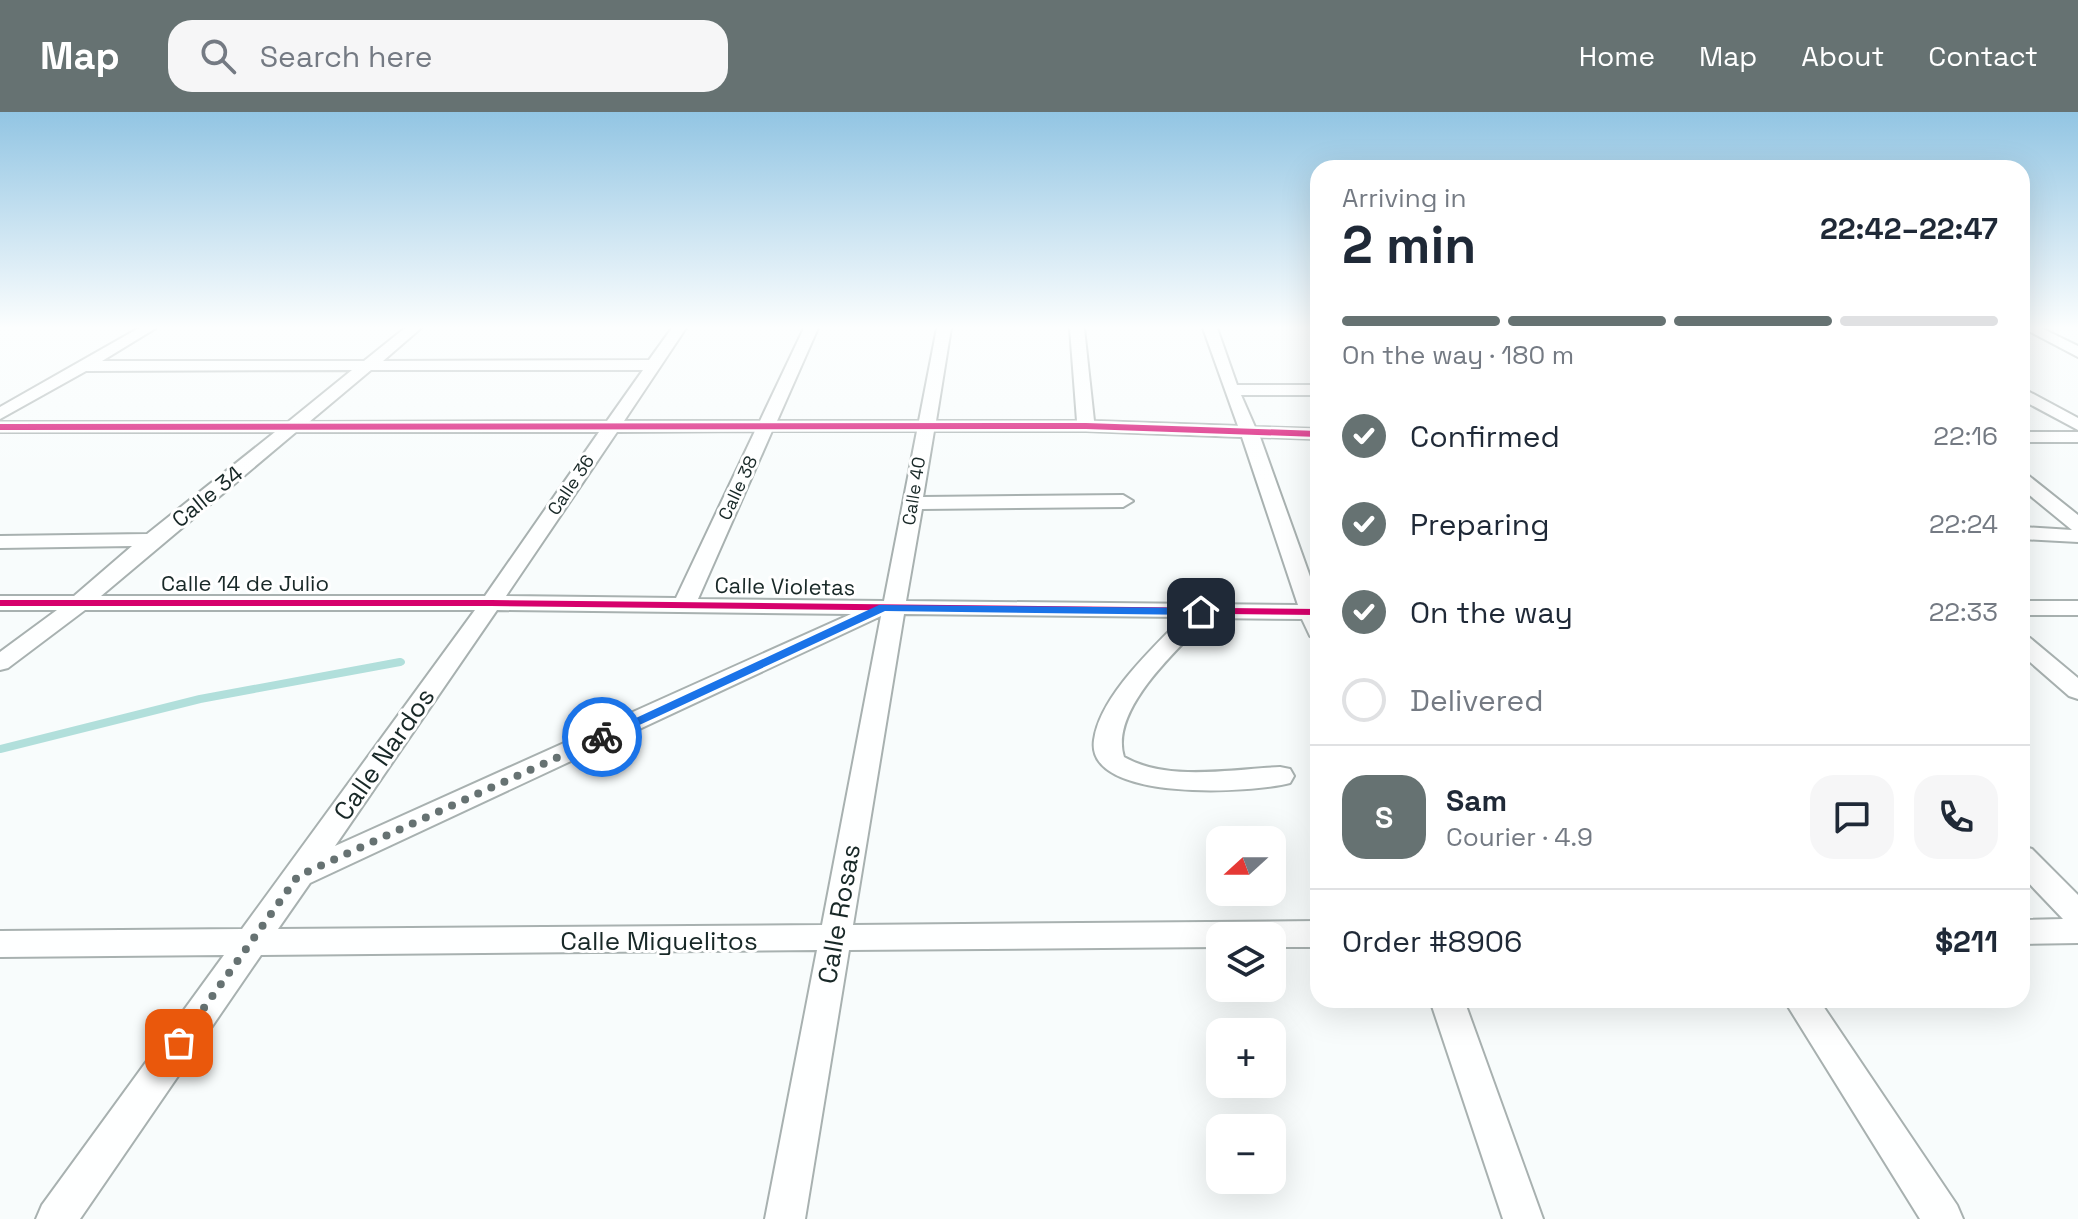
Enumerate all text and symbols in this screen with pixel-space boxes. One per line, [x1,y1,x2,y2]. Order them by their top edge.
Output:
search box [168,20,728,92]
text: Map [40,32,120,80]
icon: search [196,34,240,78]
text: Search here [260,37,433,76]
text: Home [1579,38,1655,74]
text: Map [1699,38,1757,74]
text: About [1801,38,1884,74]
text: Contact [1928,38,2038,74]
text: Arriving in [1342,181,1466,215]
text: 22:42–22:47 [1820,209,1998,248]
text: 2 min [1342,212,1476,278]
text: On the way · 180 m [1342,338,1574,372]
icon: check [1342,414,1386,458]
text: Confirmed [1410,417,1560,456]
text: 22:16 [1933,419,1998,453]
street label: Calle 36 [542,450,599,519]
street label: Calle 38 [713,452,762,524]
street label: Calle 40 [897,455,930,527]
street label: Calle 34 [166,459,248,533]
icon: check [1342,502,1386,546]
text: Preparing [1410,505,1549,544]
text: 22:24 [1929,507,1998,541]
street label: Calle 14 de Julio [161,569,329,597]
street label: Calle Violetas [714,571,856,601]
pin [1167,578,1235,646]
icon: home [1179,590,1223,634]
icon: check [1342,590,1386,634]
text: On the way [1410,593,1573,632]
text: 22:33 [1929,595,1998,629]
street label: Calle Nardos [326,681,442,827]
text: Delivered [1410,681,1544,720]
courier [562,697,642,777]
icon: bike [580,715,624,759]
button: chat [1810,775,1894,859]
button: phone [1914,775,1998,859]
text: Sam [1446,781,1507,820]
text: S [1375,798,1393,837]
text: Courier · 4.9 [1446,820,1593,854]
north arrow [1206,826,1286,906]
map controls [1206,826,1286,1194]
street label: Calle Rosas [810,842,868,986]
button: layers [1206,922,1286,1002]
text: Order #8906 [1342,922,1522,961]
text: $211 [1935,922,1998,961]
street label: Calle Miguelitos [560,924,758,958]
pin [145,1009,213,1077]
button: + [1206,1018,1286,1098]
icon: bag [157,1021,201,1065]
button: − [1206,1114,1286,1194]

